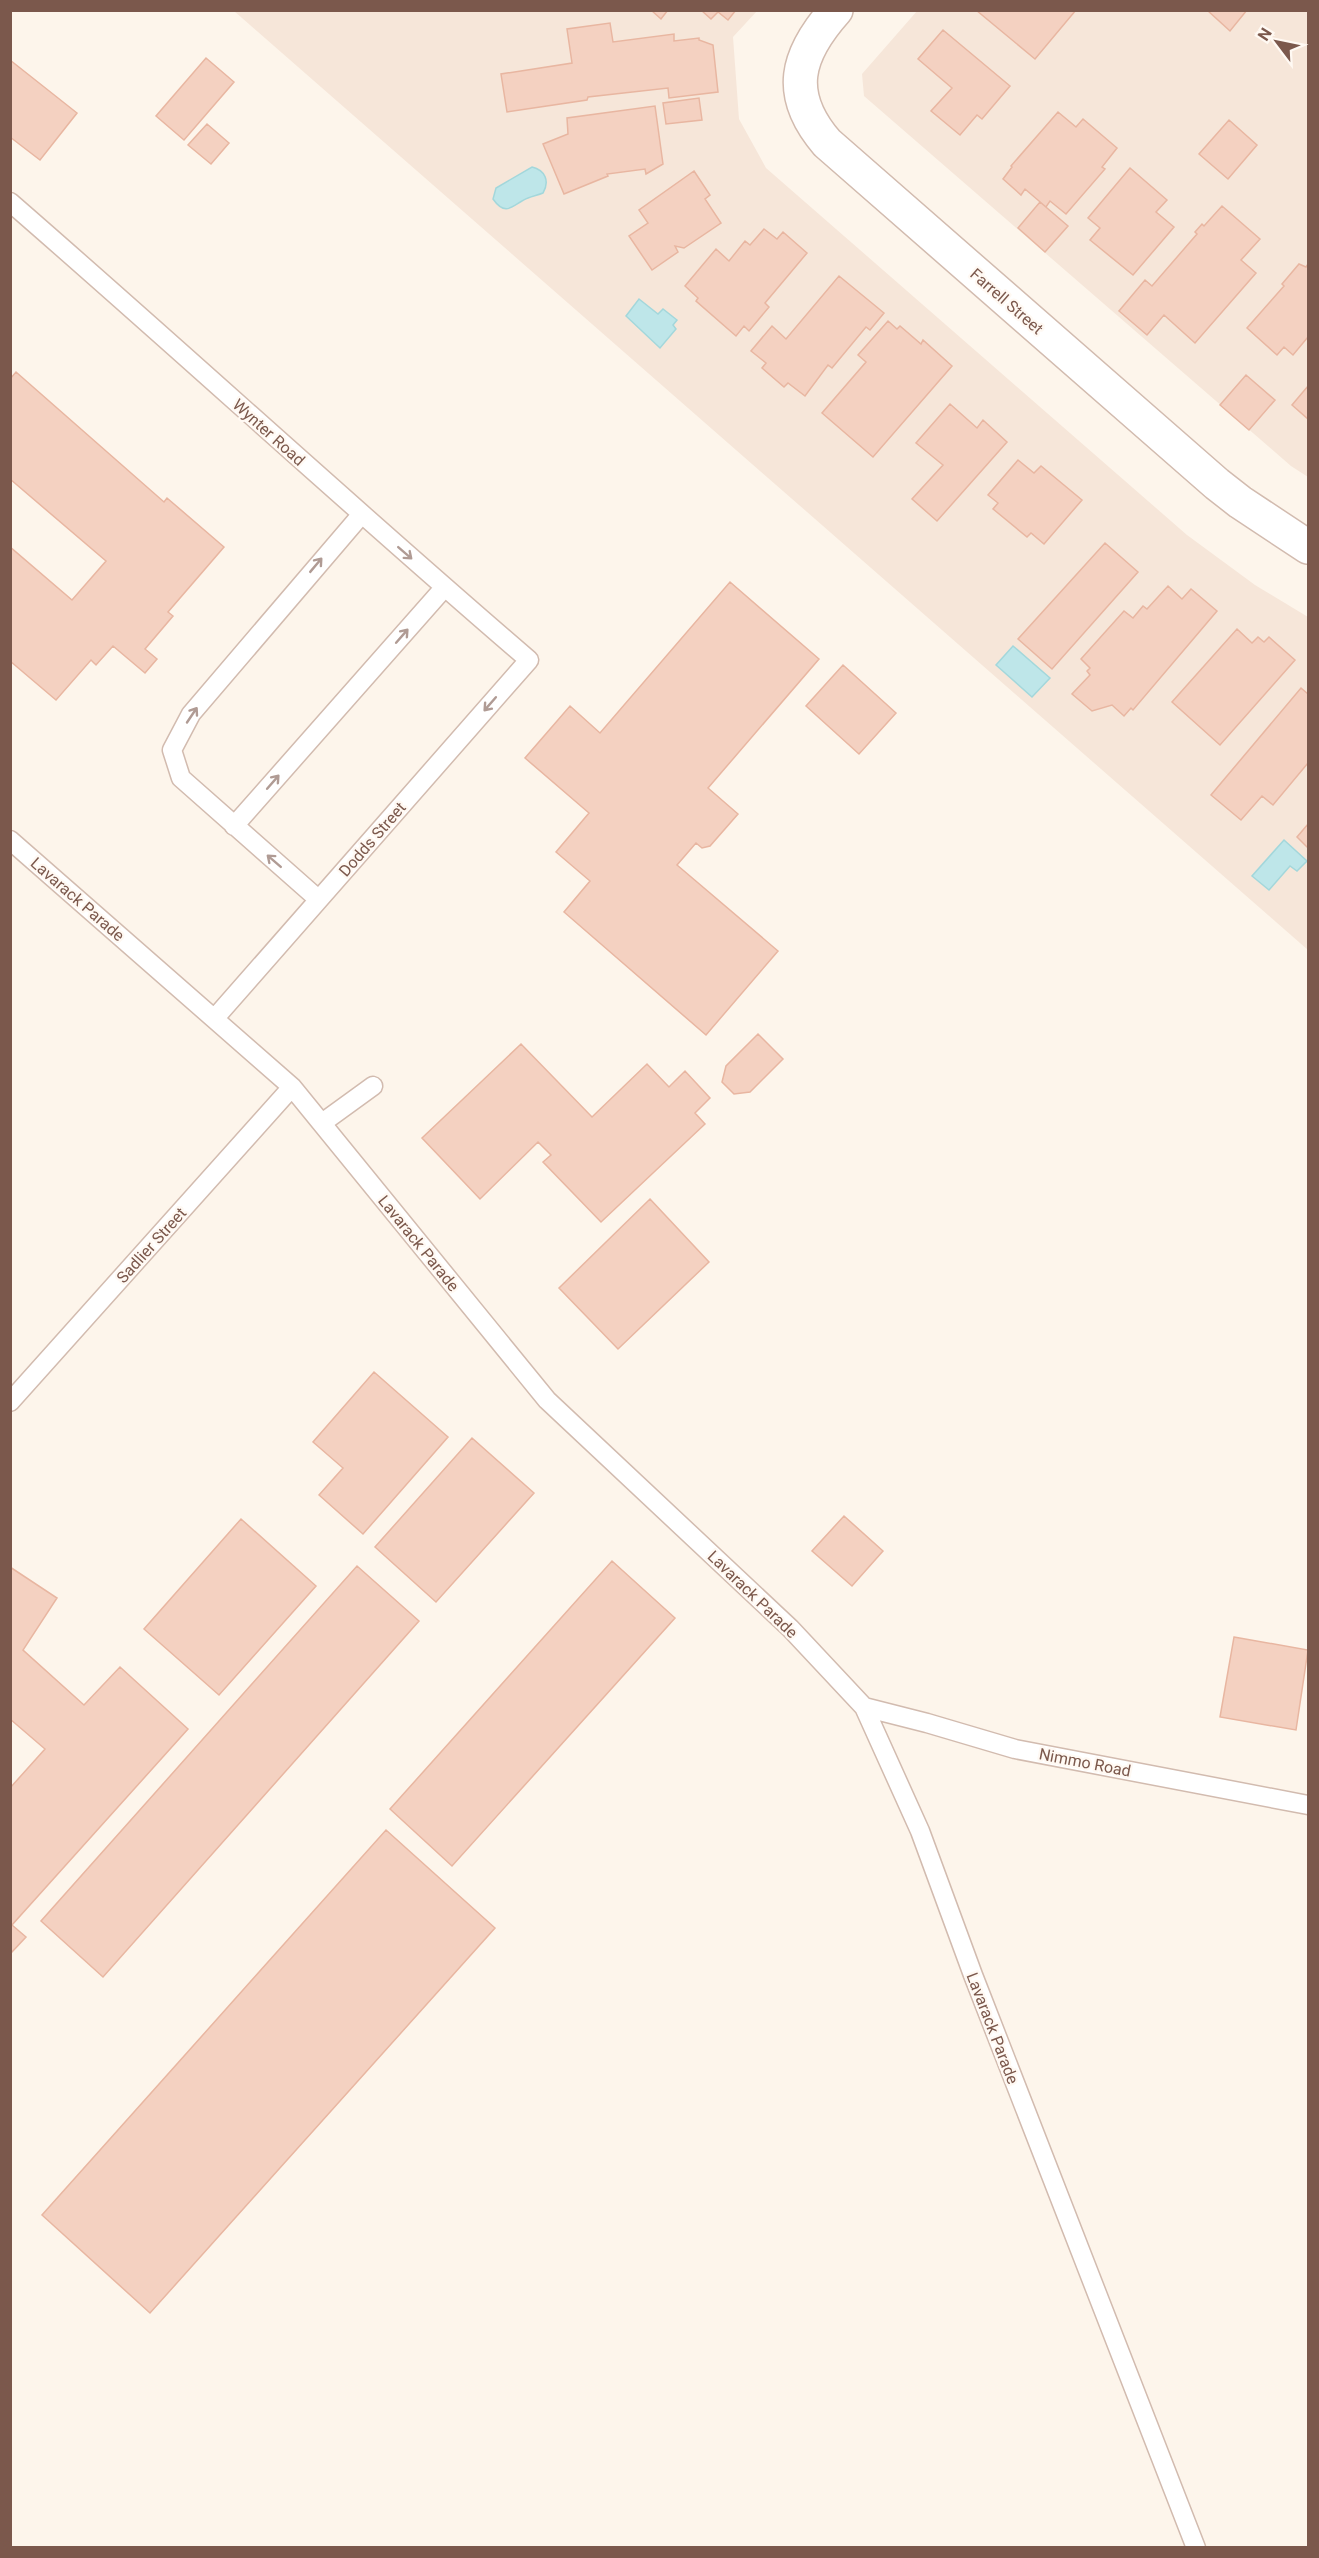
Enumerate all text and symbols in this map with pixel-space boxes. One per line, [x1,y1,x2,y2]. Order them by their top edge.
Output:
north arrow [1247,12,1307,72]
text: N [1254,24,1276,44]
street label: Farrell Street [966,265,1047,338]
street label: Wynter Road [229,395,309,470]
one-way arrow [397,546,412,560]
one-way arrow [310,557,323,573]
one-way arrow [395,629,409,644]
one-way arrow [483,696,497,711]
one-way arrow [186,707,198,723]
one-way arrow [266,775,280,790]
street label: Dodds Street [335,798,410,880]
street label: Lavarack Parade [27,854,128,945]
one-way arrow [267,854,282,868]
street label: Lavarack Parade [374,1192,463,1295]
street label: Sadlier Street [112,1204,190,1287]
street label: Lavarack Parade [704,1547,802,1642]
street label: Nimmo Road [1037,1744,1132,1781]
street label: Lavarack Parade [963,1970,1023,2087]

